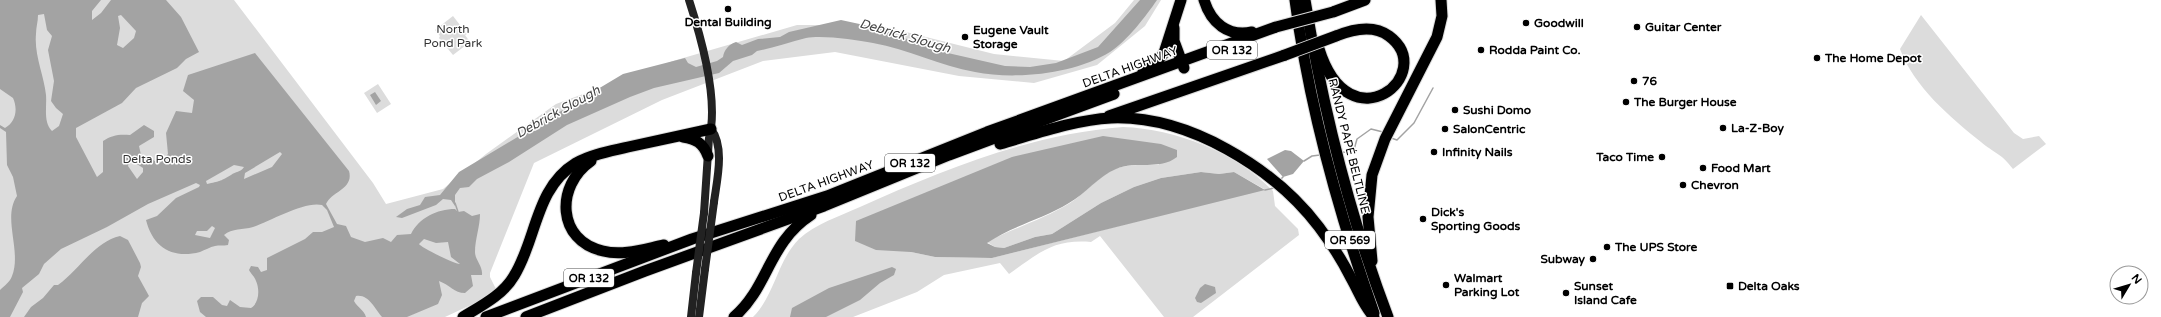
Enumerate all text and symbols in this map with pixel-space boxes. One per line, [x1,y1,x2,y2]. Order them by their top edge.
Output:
marker: Dental Building [723,4,733,14]
place label: Dental Building [684,15,772,30]
water label: Debrick Slough [858,15,953,57]
place label: Goodwill [1534,16,1584,30]
marker: Goodwill [1521,18,1531,28]
place label: Guitar Center [1645,20,1722,34]
park label: North Pond Park [424,22,483,50]
marker: Guitar Center [1632,22,1642,32]
place label: Eugene Vault Storage [973,23,1049,52]
marker: Eugene Vault Storage [960,32,970,42]
road number: OR 132 [1207,41,1257,59]
street label: DELTA HIGHWAY [1081,43,1180,91]
place label: Rodda Paint Co. [1489,43,1581,57]
marker: Rodda Paint Co. [1476,45,1486,55]
place label: The Home Depot [1824,51,1922,66]
marker: The Home Depot [1812,53,1822,63]
place label: 76 [1642,74,1658,88]
marker: 76 [1629,76,1639,86]
street label: RANDY PAPÉ BELTLINE [1325,77,1373,215]
water label: Debrick Slough [513,82,604,142]
place label: The Burger House [1633,95,1737,110]
marker: The Burger House [1621,97,1631,107]
place label: Sushi Domo [1463,103,1531,117]
marker: Sushi Domo [1450,105,1460,115]
place label: La-Z-Boy [1731,121,1785,136]
place label: SalonCentric [1453,122,1526,136]
marker: La-Z-Boy [1718,123,1728,133]
marker: SalonCentric [1440,124,1450,134]
place label: Infinity Nails [1442,145,1513,160]
marker: Infinity Nails [1429,147,1439,157]
place label: Taco Time [1595,150,1654,164]
park label: Delta Ponds [123,152,192,166]
marker: Taco Time [1657,152,1667,162]
road number: OR 132 [885,154,935,172]
street label: DELTA HIGHWAY [777,157,876,205]
place label: Food Mart [1711,161,1771,175]
marker: Food Mart [1698,163,1708,173]
place label: Chevron [1691,178,1739,192]
marker: Chevron [1678,180,1688,190]
place label: Dick's Sporting Goods [1431,205,1521,234]
marker: Dick's Sporting Goods [1418,214,1428,224]
road number: OR 569 [1325,231,1375,249]
place label: The UPS Store [1614,240,1697,254]
marker: The UPS Store [1602,242,1612,252]
place label: Subway [1540,252,1586,267]
marker: Subway [1588,254,1598,264]
north arrow [2109,265,2149,305]
road number: OR 132 [564,269,614,287]
place label: Walmart Parking Lot [1454,271,1520,300]
text: N [2129,272,2144,287]
place label: Sunset Island Cafe [1574,279,1637,307]
place label: Delta Oaks [1738,279,1800,293]
marker: Walmart Parking Lot [1441,280,1451,290]
marker: Delta Oaks [1725,281,1735,291]
marker: Sunset Island Cafe [1561,288,1571,298]

